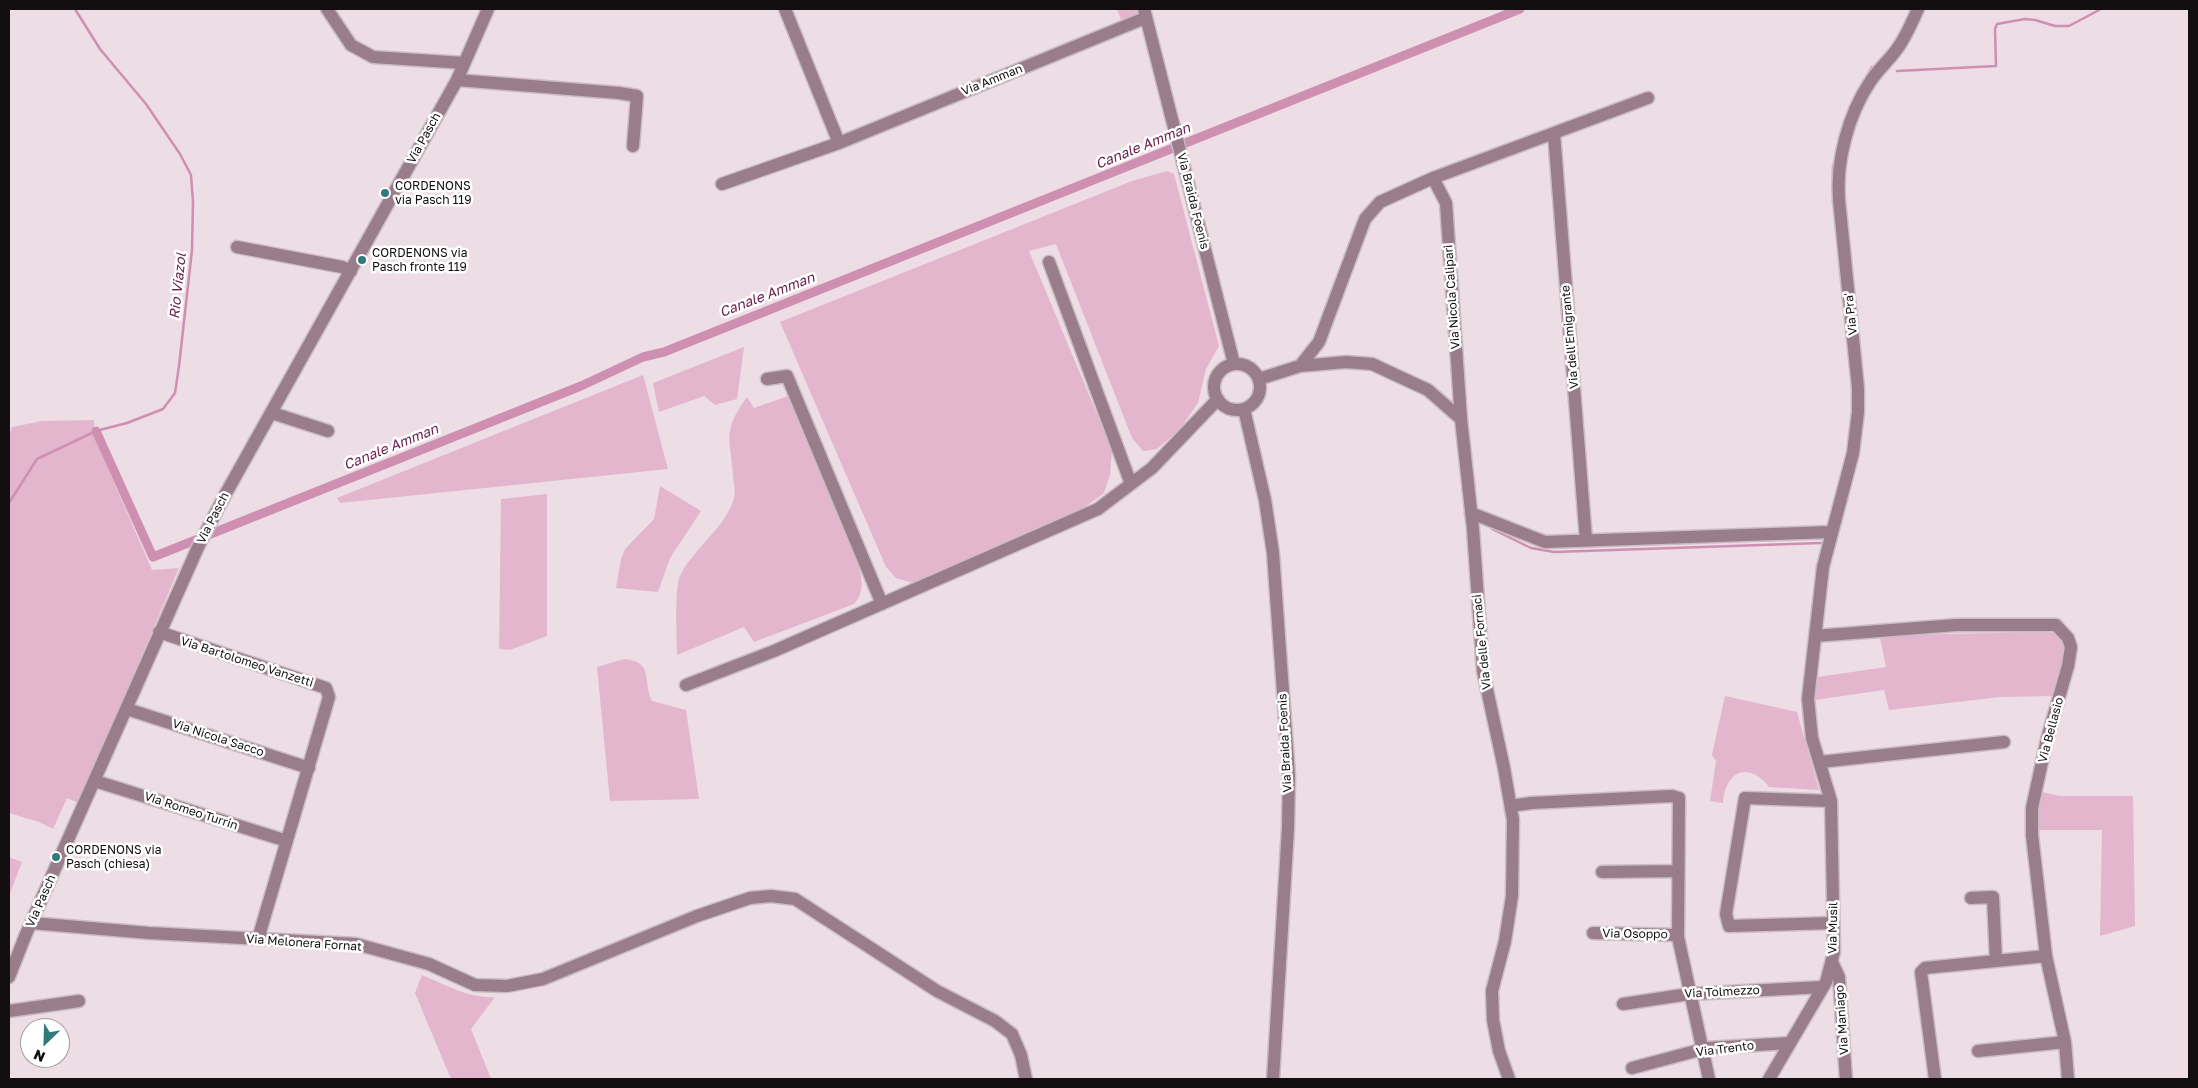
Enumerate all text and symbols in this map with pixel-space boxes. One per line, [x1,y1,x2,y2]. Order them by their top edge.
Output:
street label: Via Amman [959,61,1025,99]
street label: Via Pasch [404,110,444,166]
water label: Canale Amman [1093,119,1193,173]
street label: Via Braida Foenis [1174,151,1212,251]
place label: CORDENONS via Pasch 119 [395,179,471,207]
marker: CORDENONS via Pasch 119 [379,187,391,199]
street label: Via Nicola Calipari [1441,244,1463,350]
place label: CORDENONS via Pasch fronte 119 [372,246,467,274]
water label: Rio Viazol [166,252,190,320]
marker: CORDENONS via Pasch fronte 119 [356,254,368,266]
water label: Canale Amman [717,269,817,321]
street label: Via dell'Emigrante [1558,285,1582,389]
street label: Via Pra' [1842,292,1860,336]
water label: Canale Amman [341,420,441,474]
street label: Via Pasch [194,490,232,546]
street label: Via delle Fornaci [1470,594,1494,690]
street label: Via Bartolomeo Vanzetti [179,634,315,690]
street label: Via Braida Foenis [1275,693,1295,793]
street label: Via Bellasio [2035,696,2067,764]
street label: Via Nicola Sacco [170,716,266,760]
street label: Via Romeo Turrin [142,789,240,833]
place label: CORDENONS via Pasch (chiesa) [66,843,161,871]
marker: CORDENONS via Pasch (chiesa) [50,851,62,863]
street label: Via Pasch [23,873,59,929]
street label: Via Musil [1825,902,1841,954]
street label: Via Osoppo [1602,926,1668,942]
street label: Via Melonera Fornat [246,932,362,954]
street label: Via Tolmezzo [1684,983,1760,1001]
street label: Via Maniago [1832,985,1852,1055]
north arrow [20,1018,70,1068]
street label: Via Trento [1695,1038,1755,1060]
text: N [31,1046,47,1066]

